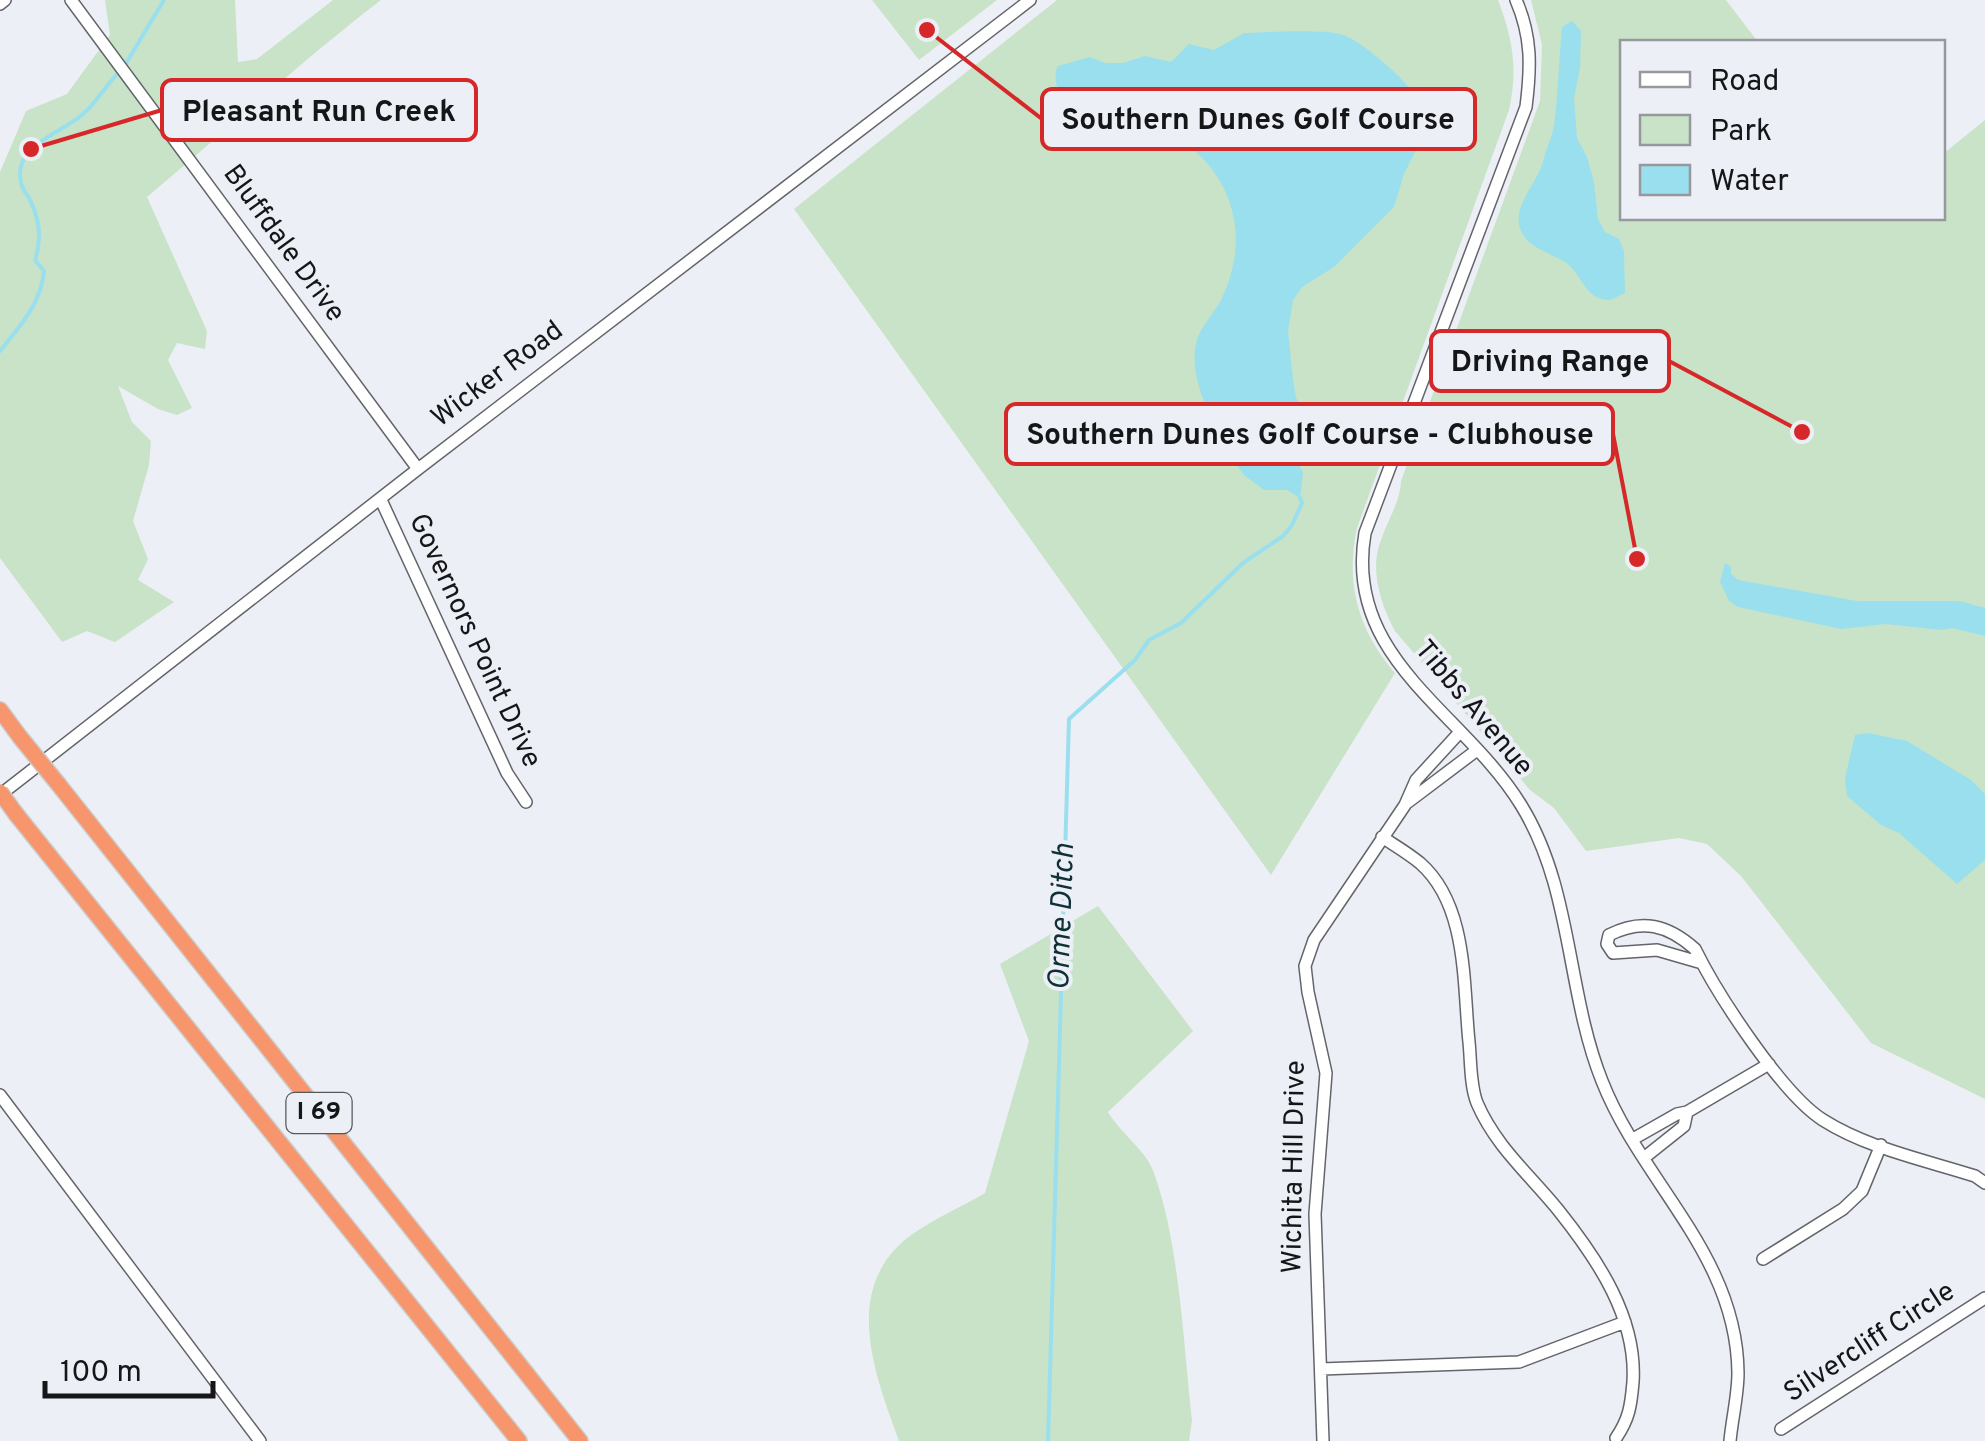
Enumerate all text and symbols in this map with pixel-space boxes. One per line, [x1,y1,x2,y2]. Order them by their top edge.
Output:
legend [1620,40,1945,220]
text: Road [1710,64,1779,101]
callout: Pleasant Run Creek [162,80,476,140]
callout: Southern Dunes Golf Course [1042,89,1475,149]
text: Pleasant Run Creek [182,95,456,132]
text: Southern Dunes Golf Course [1061,103,1455,140]
text: Park [1710,114,1772,151]
street label: Bluffdale Drive [214,158,352,330]
text: Water [1710,164,1789,201]
street label: Wicker Road [425,314,571,436]
callout: Driving Range [1431,331,1669,391]
text: Driving Range [1451,345,1649,382]
callout: Southern Dunes Golf Course - Clubhouse [1006,404,1613,464]
text: Southern Dunes Golf Course - Clubhouse [1026,418,1594,455]
street label: Governors Point Drive [399,508,549,774]
street label: Tibbs Avenue [1406,634,1540,784]
water label: Orme Ditch [1042,843,1084,991]
street label: Wichita Hill Drive [1275,1060,1315,1274]
road number: I 69 [286,1093,352,1133]
street label: Silvercliff Circle [1778,1274,1962,1412]
scale bar [45,1336,212,1398]
text: 100 m [60,1355,142,1392]

